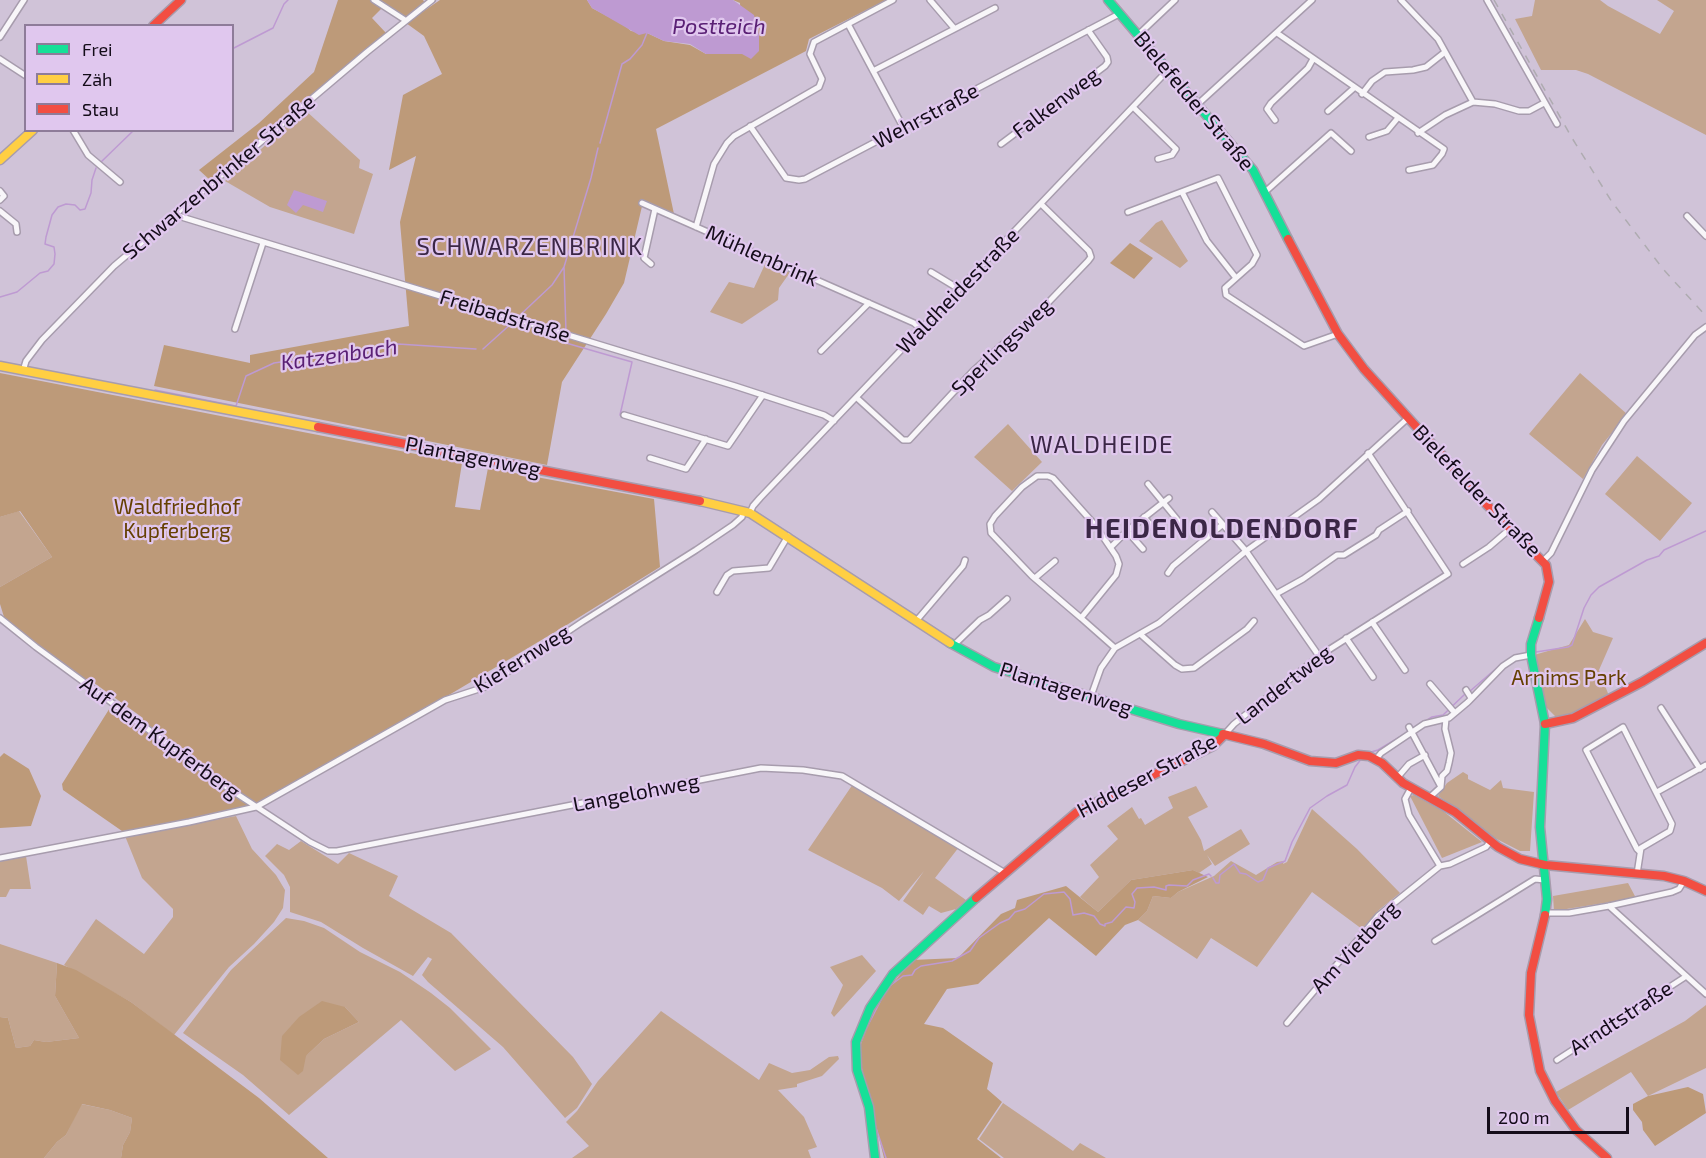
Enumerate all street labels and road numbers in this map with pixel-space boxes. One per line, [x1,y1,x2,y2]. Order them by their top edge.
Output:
street label: Bielefelder Straße [1128,26,1260,176]
street label: Falkenweg [1007,62,1105,144]
street label: Wehrstraße [869,78,983,154]
street label: Schwarzenbrinker Straße [118,89,320,265]
street label: Mühlenbrink [702,220,822,292]
street label: Waldheidestraße [891,223,1025,359]
street label: Freibadstraße [437,284,573,348]
street label: Sperlingsweg [947,293,1057,401]
street label: Bielefelder Straße [1408,420,1546,562]
street label: Plantagenweg [403,432,543,482]
street label: Kiefernweg [469,619,575,699]
street label: Landertweg [1231,640,1337,730]
street label: Plantagenweg [997,657,1135,721]
street label: Auf dem Kupferberg [75,672,245,804]
street label: Hiddeser Straße [1073,729,1221,823]
street label: Langelohweg [571,768,701,818]
street label: Am Vietberg [1306,896,1404,998]
street label: Arndtstraße [1565,975,1677,1061]

